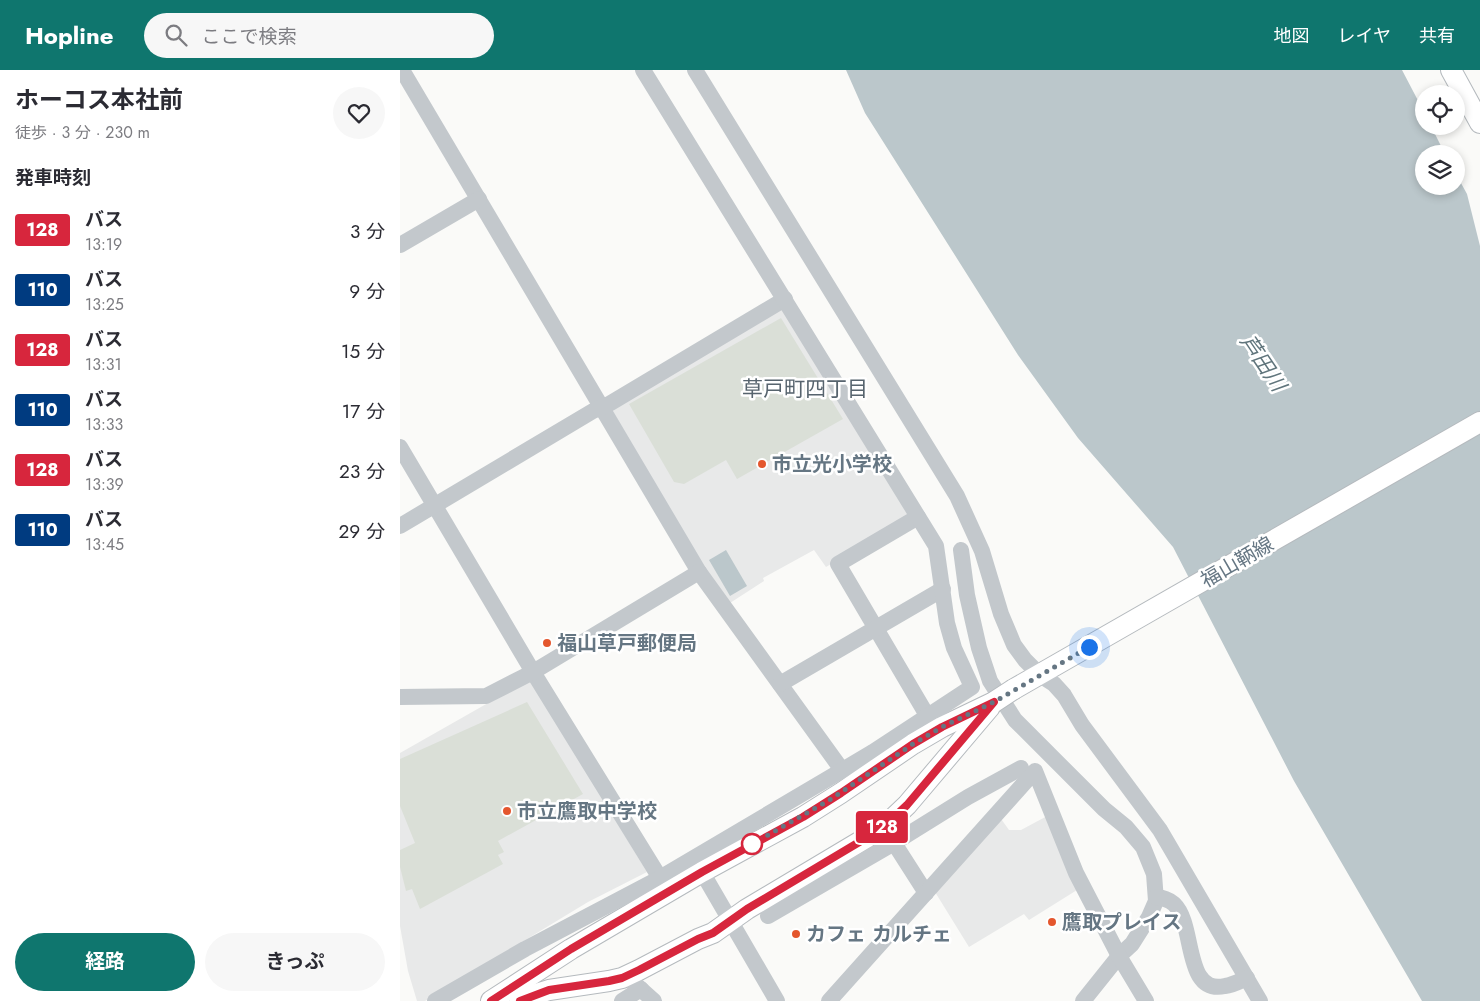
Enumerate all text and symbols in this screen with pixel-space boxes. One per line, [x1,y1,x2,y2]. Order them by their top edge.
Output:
search box [144,13,494,58]
text: Hopline [25,18,114,53]
icon: search [162,21,190,49]
text: ここで検索 [202,23,297,50]
text: 地図 [1274,23,1310,49]
text: レイヤ [1338,23,1391,49]
text: 共有 [1419,23,1455,49]
text: ホーコス本社前 [15,82,183,117]
map controls [1415,85,1465,195]
button: locate [1415,85,1465,135]
button: heart [333,87,385,139]
text: 徒歩 · 3 分 · 230 m [15,121,150,144]
button: layers [1415,145,1465,195]
text: 発車時刻 [15,164,91,191]
text: バス [85,206,123,233]
text: 128 [26,217,59,243]
text: 3 分 [350,218,385,245]
text: 13:19 [85,233,122,256]
text: バス [85,266,123,293]
text: 110 [27,277,58,303]
text: 9 分 [349,278,385,305]
text: 13:25 [85,293,124,316]
text: バス [85,326,123,353]
water label: 芦田川 [1233,328,1294,399]
text: 128 [26,337,59,363]
text: 15 分 [341,338,385,365]
text: 13:31 [85,353,122,376]
district label: 草戸町四丁目 [742,374,868,404]
text: バス [85,386,123,413]
text: 110 [27,397,58,423]
text: 17 分 [342,398,385,425]
text: 13:33 [85,413,123,436]
text: バス [85,446,123,473]
place label: 市立光小学校 [772,450,892,479]
text: 128 [26,457,59,483]
text: 23 分 [339,458,385,485]
marker: 市立光小学校 [756,458,768,470]
text: 13:39 [85,473,124,496]
text: バス [85,506,123,533]
text: 110 [27,517,58,543]
text: 29 分 [339,518,385,545]
street label: 福山鞆線 [1195,530,1279,595]
text: 13:45 [85,533,124,556]
place label: 福山草戸郵便局 [557,629,697,658]
your location [1077,635,1102,660]
marker: 福山草戸郵便局 [541,637,553,649]
place label: 市立鷹取中学校 [517,797,657,826]
marker: 市立鷹取中学校 [501,805,513,817]
line badge: 128 [853,811,911,843]
text: 128 [866,814,898,840]
unlabelled marker [741,833,763,855]
place label: 鷹取プレイス [1062,908,1181,937]
marker: 鷹取プレイス [1046,916,1058,928]
place label: カフェ カルチェ [806,920,952,949]
marker: カフェ カルチェ [790,928,802,940]
button: 経路 [15,933,195,991]
button: きっぷ [205,933,385,991]

